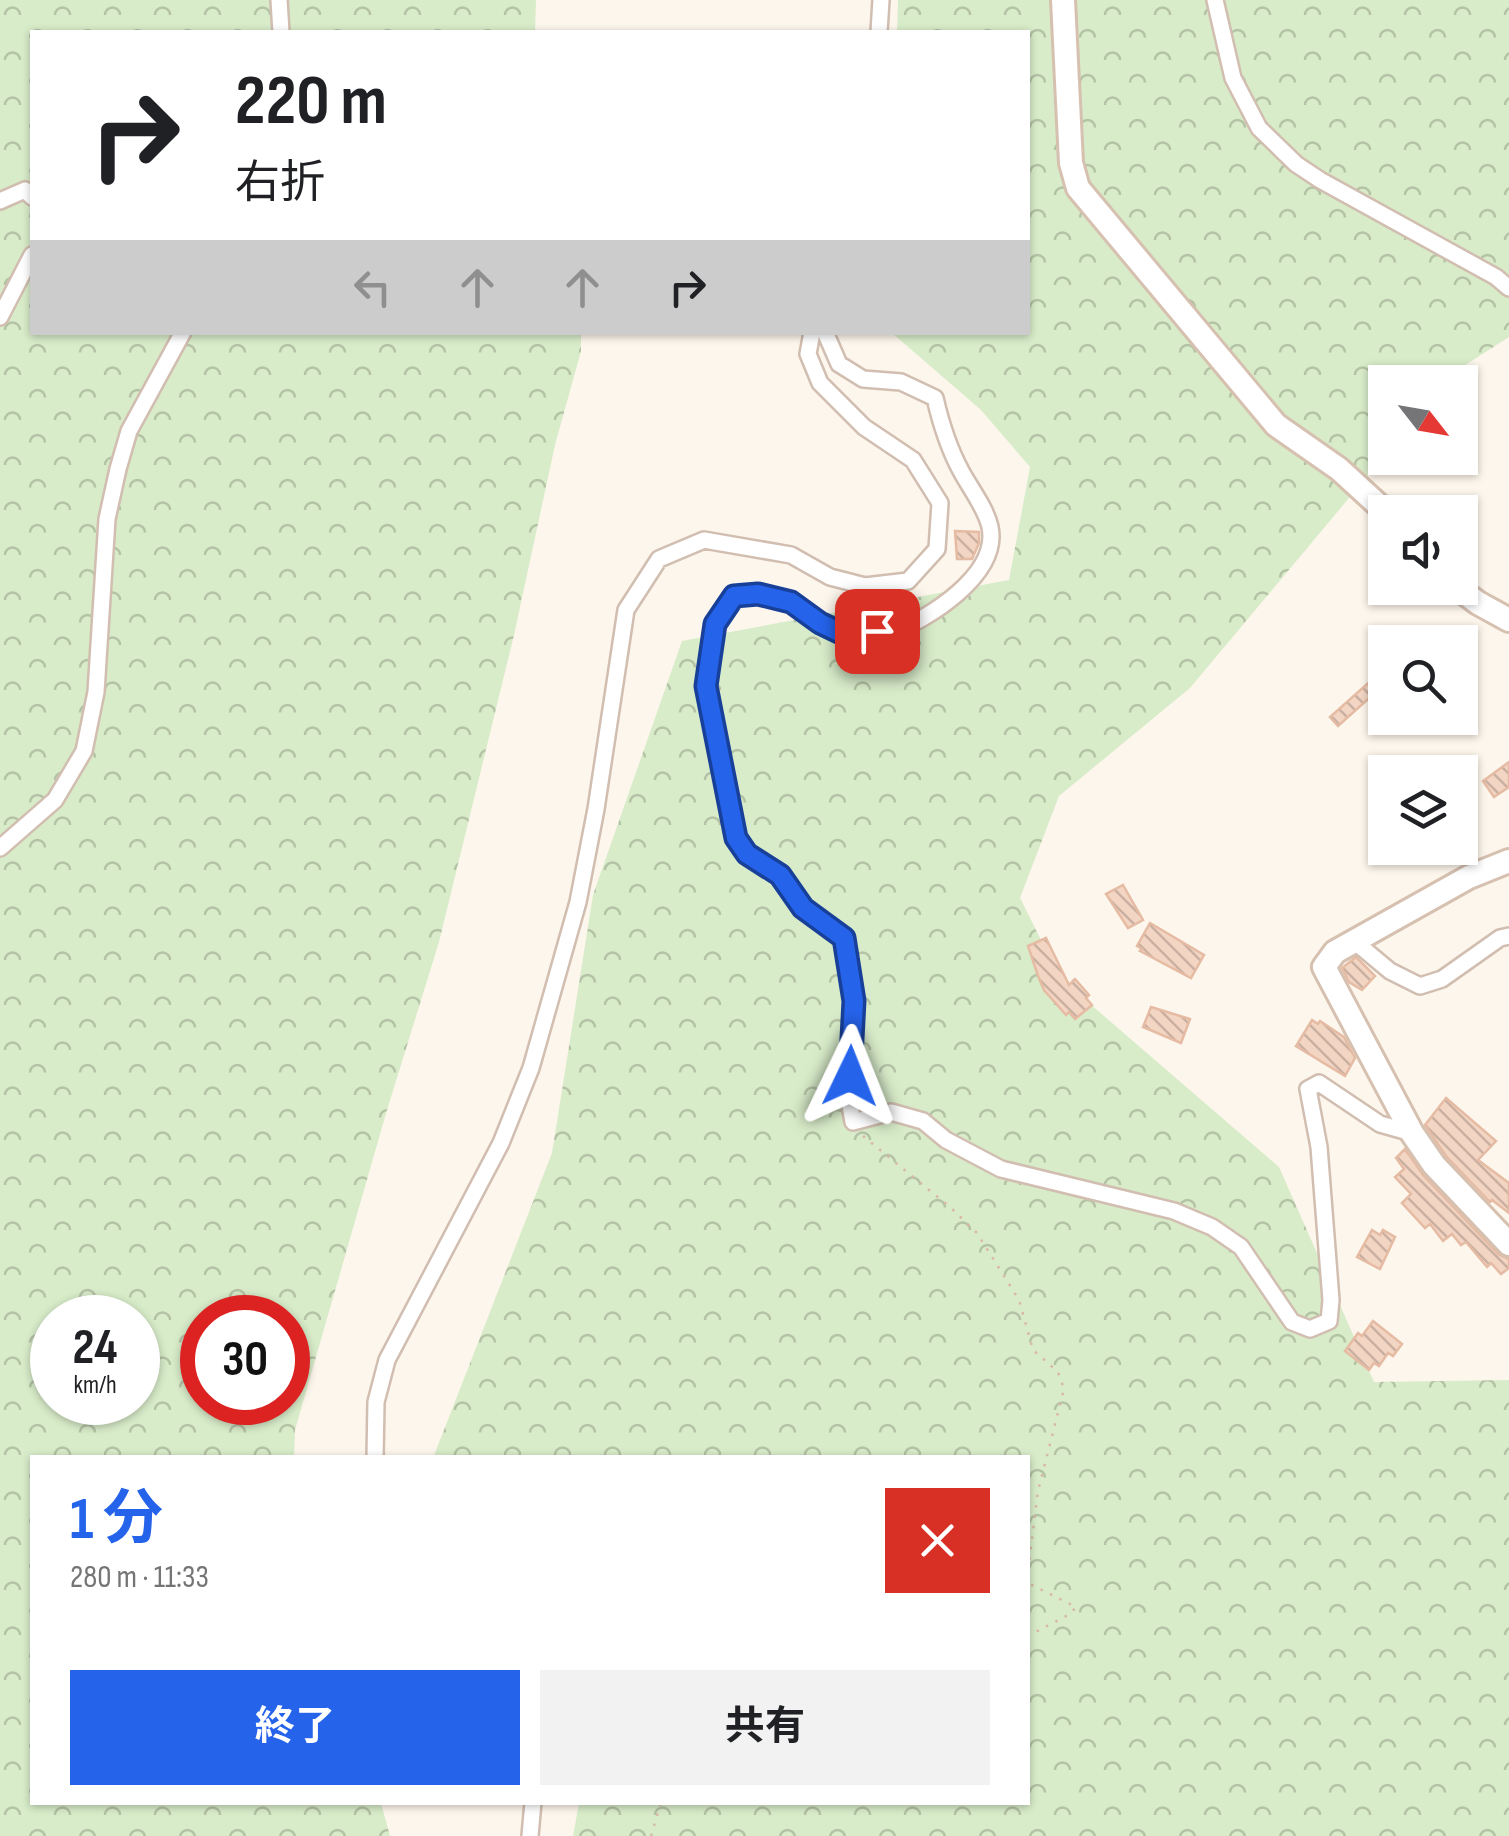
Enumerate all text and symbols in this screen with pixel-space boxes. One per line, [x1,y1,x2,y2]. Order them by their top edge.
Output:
text: 220 m [235,60,387,144]
icon: right [70,70,200,200]
text: 右折 [235,156,325,211]
icon: left [345,260,400,315]
icon: ahead [450,260,505,315]
icon: ahead [555,260,610,315]
icon: right [660,260,715,315]
north arrow [1368,365,1478,475]
map controls [1368,365,1478,865]
button: sound [1368,495,1478,605]
pin [835,589,920,674]
icon: arrive [850,604,905,659]
button: search [1368,625,1478,735]
button: layers [1368,755,1478,865]
position arrow [798,1024,902,1128]
speed limit sign: 30 [180,1295,310,1425]
text: 24 [73,1318,117,1378]
text: km/h [73,1370,117,1401]
text: 1 分 [70,1484,163,1556]
button: close [885,1488,990,1593]
text: 280 m · 11:33 [70,1558,209,1597]
button: 終了 [70,1670,520,1785]
button: 共有 [540,1670,990,1785]

